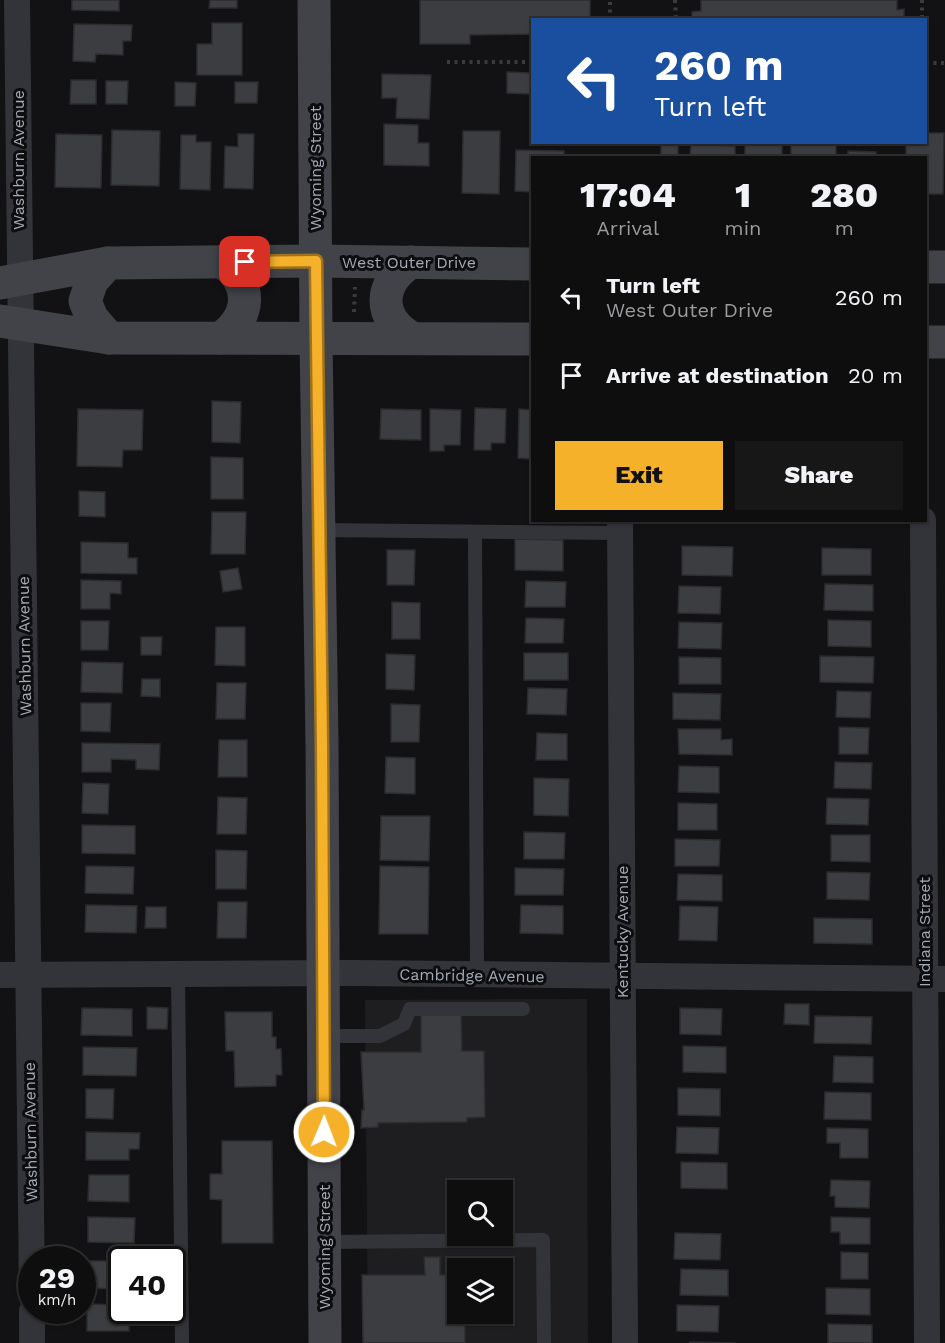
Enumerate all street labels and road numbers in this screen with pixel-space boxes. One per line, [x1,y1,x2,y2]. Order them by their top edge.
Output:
street label: Washburn Avenue [9,90,28,230]
street label: Wyoming Street [306,105,325,230]
street label: West Outer Drive [342,253,476,272]
street label: Washburn Avenue [14,576,35,716]
street label: Kentucky Avenue [613,866,632,998]
street label: Indiana Street [915,877,934,987]
street label: Cambridge Avenue [399,965,545,986]
street label: Washburn Avenue [20,1062,41,1202]
street label: Wyoming Street [315,1184,334,1309]

